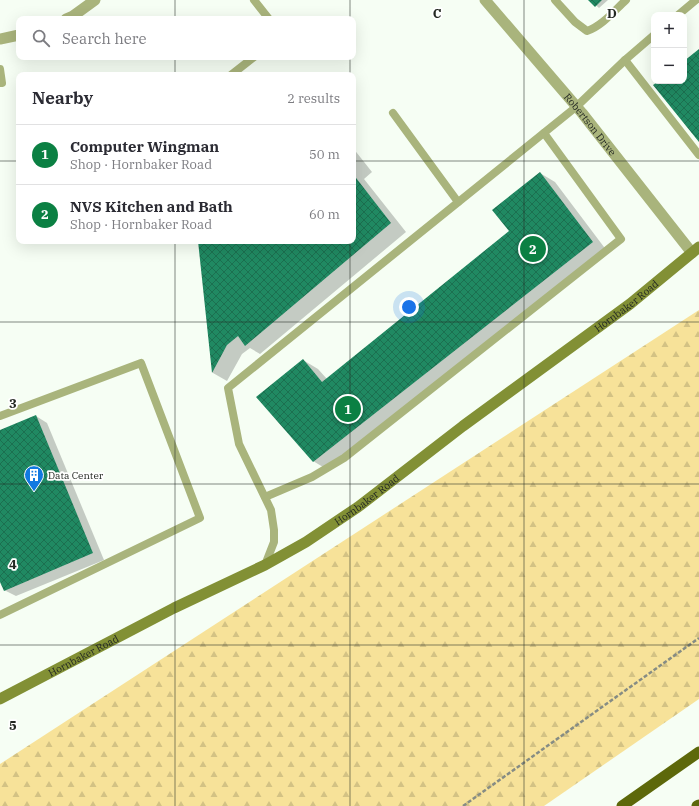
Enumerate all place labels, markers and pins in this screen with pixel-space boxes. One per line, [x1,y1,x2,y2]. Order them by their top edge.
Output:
pin: 2 [520,234,546,264]
pin: 1 [335,394,361,424]
building icon: Data Center [23,464,45,492]
place label: Data Center [48,469,104,482]

